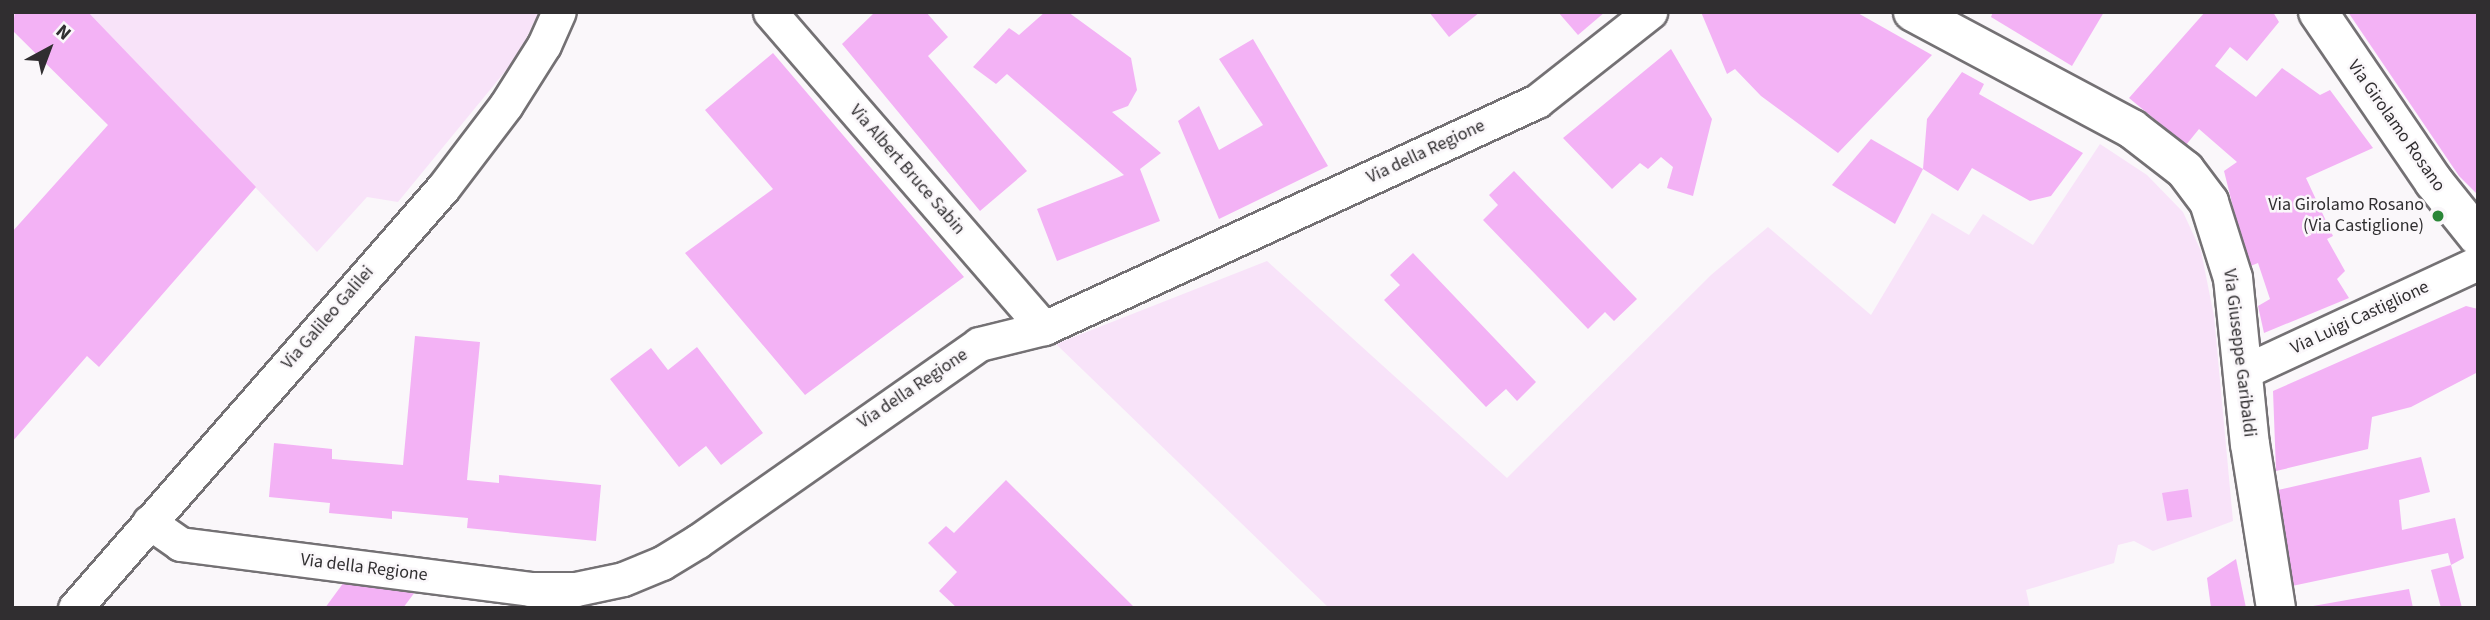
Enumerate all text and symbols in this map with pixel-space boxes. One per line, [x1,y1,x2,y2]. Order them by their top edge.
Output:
north arrow [14,14,84,84]
text: N [49,18,77,47]
street label: Via Girolamo Rosano [2343,56,2449,196]
street label: Via Albert Bruce Sabin [845,100,969,240]
street label: Via della Regione [1363,115,1489,189]
place label: Via Girolamo Rosano (Via Castiglione) [2268,195,2424,238]
marker: Via Girolamo Rosano (Via Castiglione) [2430,208,2446,224]
street label: Via Galileo Galilei [277,262,379,374]
street label: Via Giuseppe Garibaldi [2218,268,2260,438]
street label: Via Luigi Castiglione [2287,277,2433,359]
street label: Via della Regione [854,344,972,434]
street label: Via della Regione [299,549,429,587]

